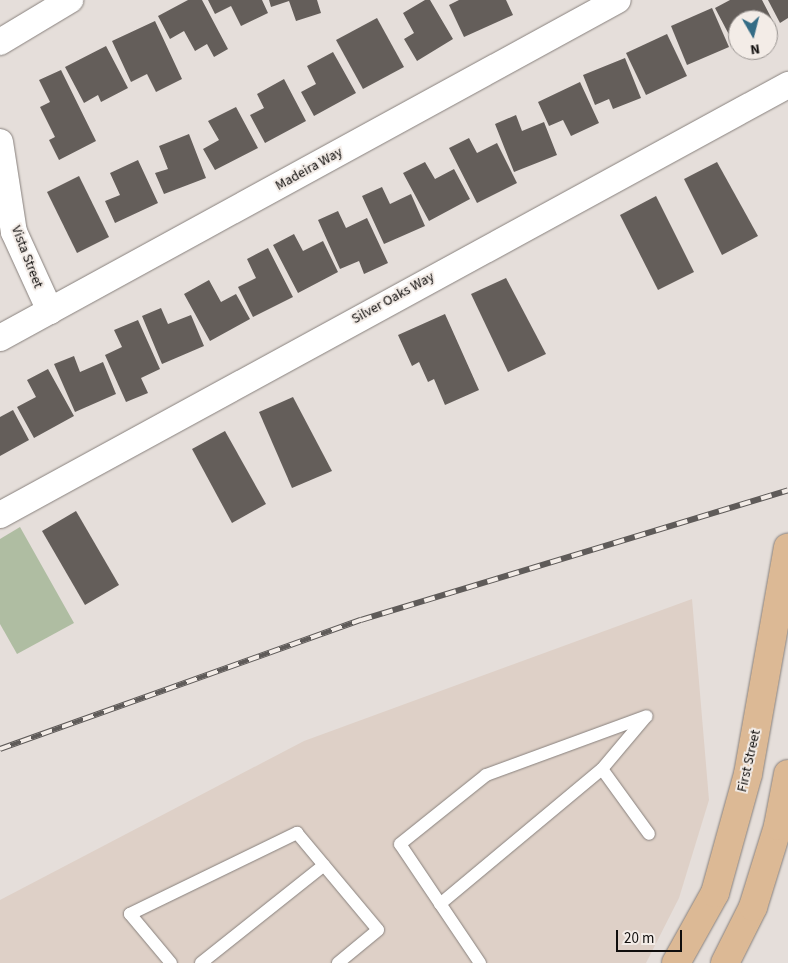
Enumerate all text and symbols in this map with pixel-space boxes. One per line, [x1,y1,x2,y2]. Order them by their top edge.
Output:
north arrow [728,10,778,60]
text: N [749,38,761,59]
street label: Madeira Way [273,144,345,194]
street label: Vista Street [7,223,47,291]
street label: Silver Oaks Way [349,268,437,328]
street label: First Street [734,728,764,794]
scale bar [618,920,684,952]
text: 20 m [624,928,654,949]

